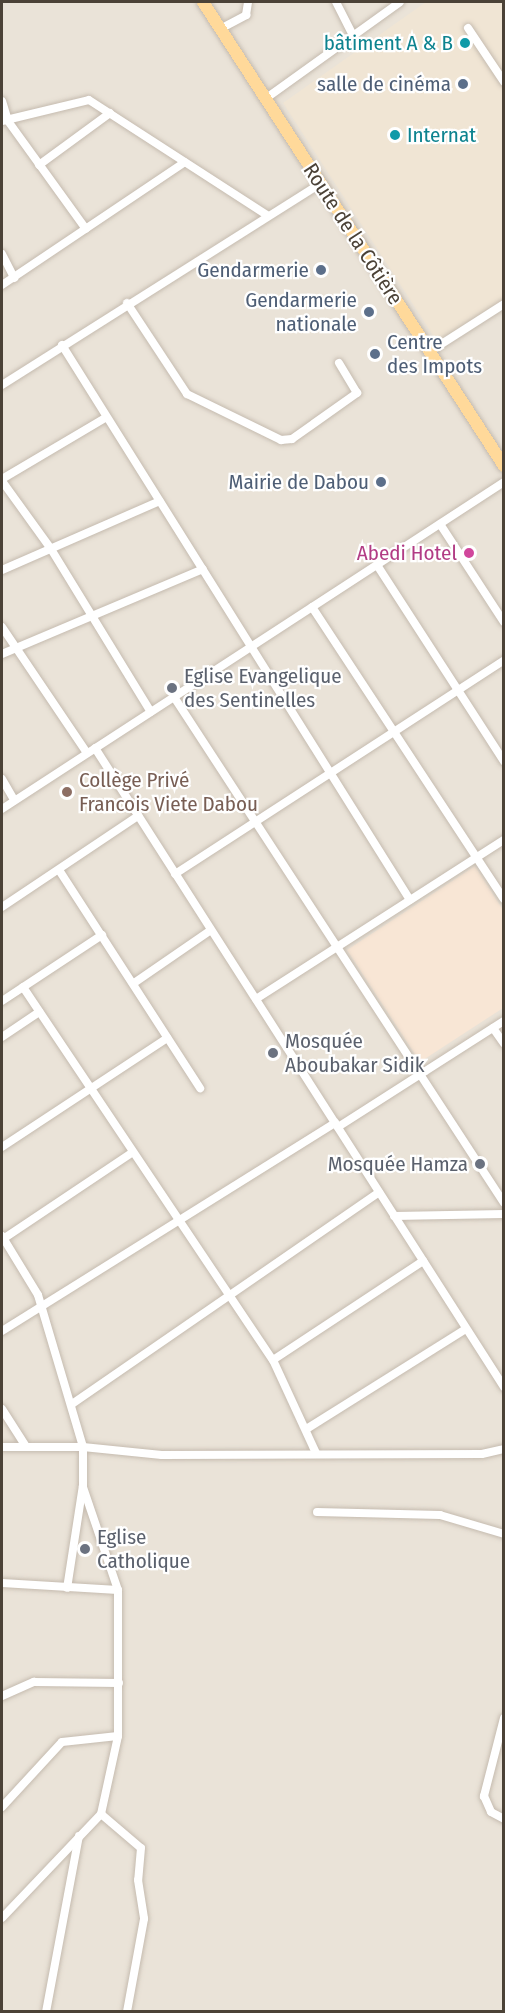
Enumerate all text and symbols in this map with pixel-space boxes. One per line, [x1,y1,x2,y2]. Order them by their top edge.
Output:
place label: bâtiment A & B [324,30,453,56]
marker: bâtiment A & B [458,36,472,50]
place label: salle de cinéma [317,71,451,97]
marker: salle de cinéma [456,77,470,91]
place label: Internat [407,122,476,148]
marker: Internat [388,128,402,142]
street label: Route de la Côtière [298,159,408,309]
place label: Gendarmerie [197,257,309,283]
marker: Gendarmerie [314,263,328,277]
place label: Gendarmerie nationale [245,287,357,337]
marker: Gendarmerie nationale [362,305,376,319]
place label: Centre des Impots [387,329,482,379]
marker: Centre des Impots [368,347,382,361]
place label: Mairie de Dabou [229,469,369,495]
marker: Mairie de Dabou [374,475,388,489]
place label: Abedi Hotel [357,540,457,566]
marker: Abedi Hotel [462,546,476,560]
place label: Eglise Evangelique des Sentinelles [184,663,342,713]
marker: Eglise Evangelique des Sentinelles [165,681,179,695]
place label: Collège Privé Francois Viete Dabou [79,767,258,817]
marker: Collège Privé Francois Viete Dabou [60,785,74,799]
place label: Mosquée Aboubakar Sidik [285,1028,425,1078]
marker: Mosquée Aboubakar Sidik [266,1046,280,1060]
place label: Mosquée Hamza [328,1151,468,1177]
marker: Mosquée Hamza [473,1157,487,1171]
place label: Eglise Catholique [97,1524,190,1574]
marker: Eglise Catholique [78,1542,92,1556]

